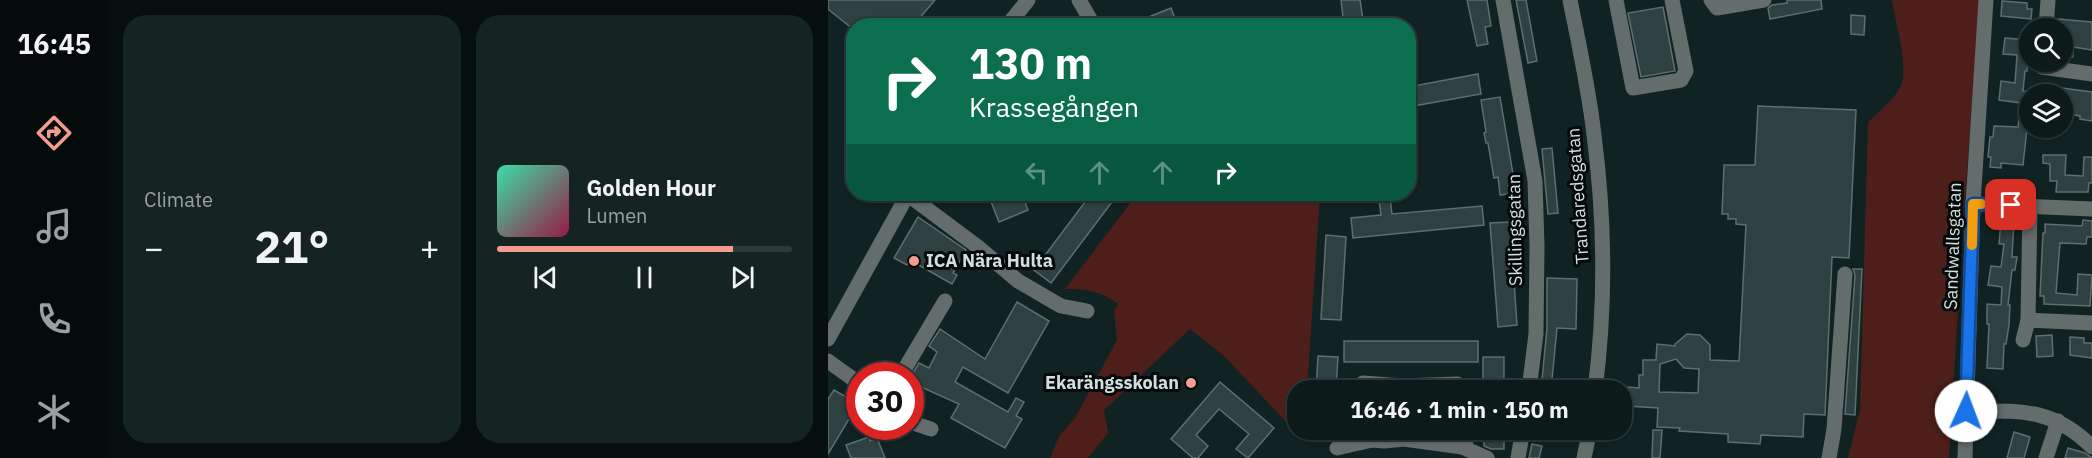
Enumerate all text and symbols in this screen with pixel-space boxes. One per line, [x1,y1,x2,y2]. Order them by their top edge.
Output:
map controls [2019,18,2073,138]
button: search [2019,18,2073,72]
text: 16:45 [17,26,91,61]
text: 130 m [969,36,1092,91]
icon: right [870,42,948,120]
button: layers [2019,84,2073,138]
text: Krassegången [969,89,1139,124]
icon: directions [33,112,75,154]
street label: Trandaredsgatan [1561,127,1594,265]
icon: left [1020,156,1053,189]
icon: ahead [1083,156,1116,189]
icon: ahead [1146,156,1179,189]
icon: right [1209,156,1242,189]
text: Golden Hour [587,173,716,202]
street label: Skillingsgatan [1502,174,1527,286]
pin [1985,179,2036,230]
street label: Sandwallsgatan [1939,182,1966,310]
text: Climate [144,186,213,213]
icon: arrive [1994,188,2027,221]
text: Lumen [587,202,647,229]
icon: music [33,205,75,247]
text: 21° [254,217,329,275]
text: − [144,226,164,269]
text: + [420,226,440,269]
place label: ICA Nära Hulta [926,249,1053,272]
marker: ICA Nära Hulta [907,254,921,268]
icon: previous [529,261,562,294]
icon: pause [628,261,661,294]
icon: next [726,261,759,294]
icon: phone [33,298,75,340]
speed limit sign: 30 [846,362,924,440]
place label: Ekarängsskolan [1045,371,1179,394]
marker: Ekarängsskolan [1184,376,1198,390]
position arrow [1934,379,1998,443]
icon: climate [33,391,75,433]
text: 16:46 · 1 min · 150 m [1350,395,1569,424]

